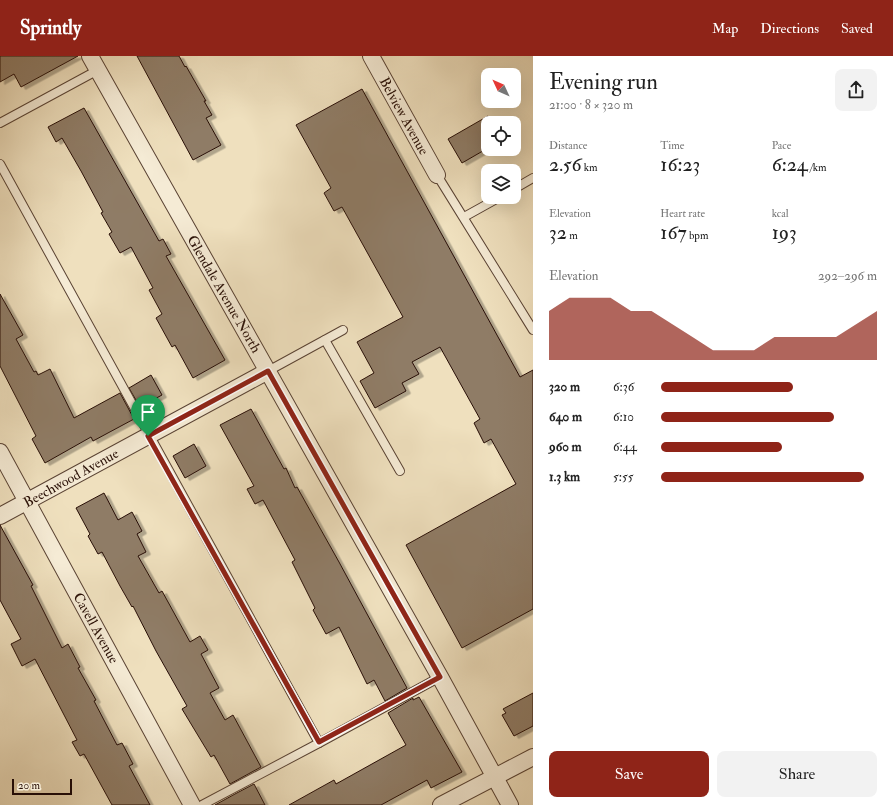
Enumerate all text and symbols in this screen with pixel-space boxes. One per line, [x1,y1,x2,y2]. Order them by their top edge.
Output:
text: Sprintly [20,16,81,40]
text: Map [712,20,738,37]
text: Directions [760,20,819,37]
text: Saved [841,20,873,37]
north arrow [481,68,521,108]
map controls [481,68,521,204]
text: Evening run [549,68,658,96]
button: share [835,69,877,111]
street label: Belview Avenue [376,74,432,158]
text: 21:00 · 8 × 320 m [549,97,633,113]
button: locate [481,116,521,156]
text: Distance [549,139,587,152]
text: Time [660,139,684,152]
text: Pace [772,139,791,152]
text: 2.56 [549,152,582,177]
text: 16:23 [660,152,700,177]
text: 6:24 [772,152,808,177]
text: km [582,161,598,174]
text: /km [808,161,827,174]
button: layers [481,164,521,204]
text: Elevation [549,207,591,220]
text: Heart rate [660,207,705,220]
text: kcal [772,207,789,220]
text: 32 [549,220,567,245]
text: 167 [660,220,687,245]
text: 193 [772,220,797,245]
text: m [567,229,578,242]
text: bpm [687,229,708,242]
street label: Glendale Avenue North [183,232,265,356]
text: Elevation [549,268,599,284]
text: 292–296 m [818,268,877,284]
text: 320 m [549,379,580,395]
text: 6:36 [613,379,634,395]
pin [131,395,165,436]
icon: arrive [137,401,159,423]
text: 640 m [549,409,582,425]
text: 6:10 [613,409,634,425]
text: 960 m [549,439,582,455]
text: 6:44 [613,439,637,455]
street label: Beechwood Avenue [20,445,122,511]
text: 1.3 km [549,469,580,485]
text: 5:55 [613,469,633,485]
street label: Cavell Avenue [70,590,122,666]
button: Save [549,751,709,797]
button: Share [717,751,877,797]
scale bar [12,777,72,796]
text: 20 m [18,779,40,792]

